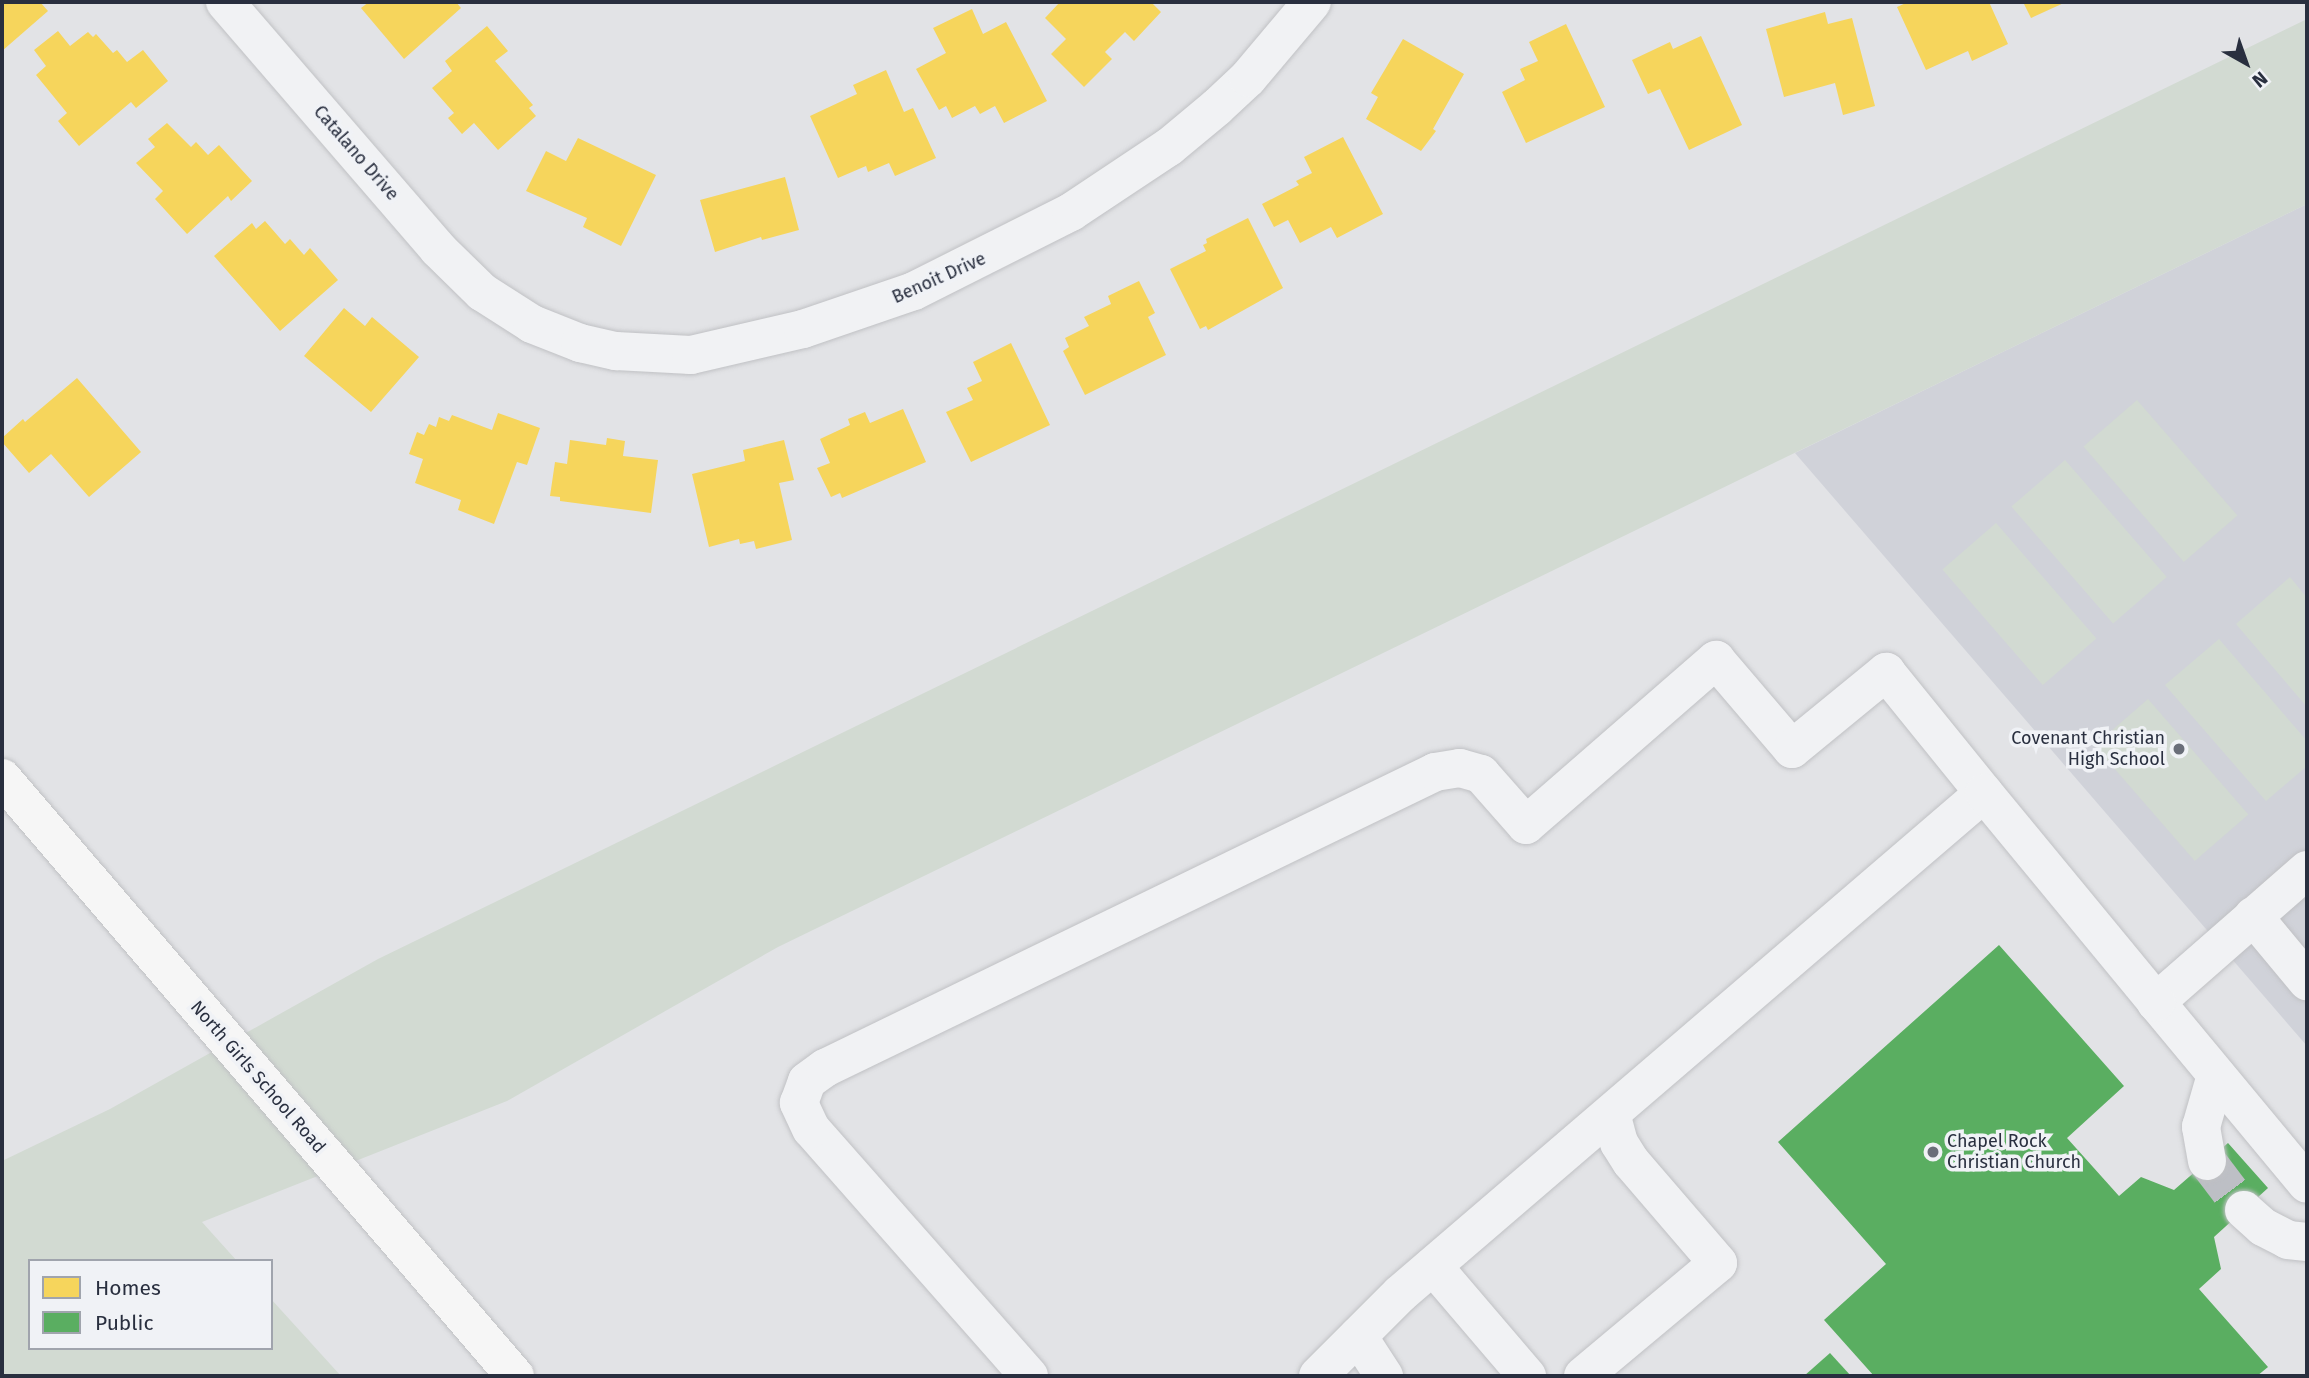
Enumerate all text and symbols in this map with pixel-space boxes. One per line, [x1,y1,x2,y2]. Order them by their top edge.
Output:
north arrow [2211,28,2281,98]
text: N [2248,67,2272,92]
street label: Catalano Drive [309,101,403,205]
street label: Benoit Drive [889,248,989,308]
place label: Covenant Christian High School [2011,728,2165,770]
marker: Covenant Christian High School [2171,741,2187,757]
street label: North Girls School Road [186,996,330,1158]
place label: Chapel Rock Christian Church [1947,1131,2081,1174]
marker: Chapel Rock Christian Church [1925,1144,1941,1160]
legend [28,1259,273,1350]
text: Homes [95,1275,161,1301]
text: Public [95,1310,153,1336]

